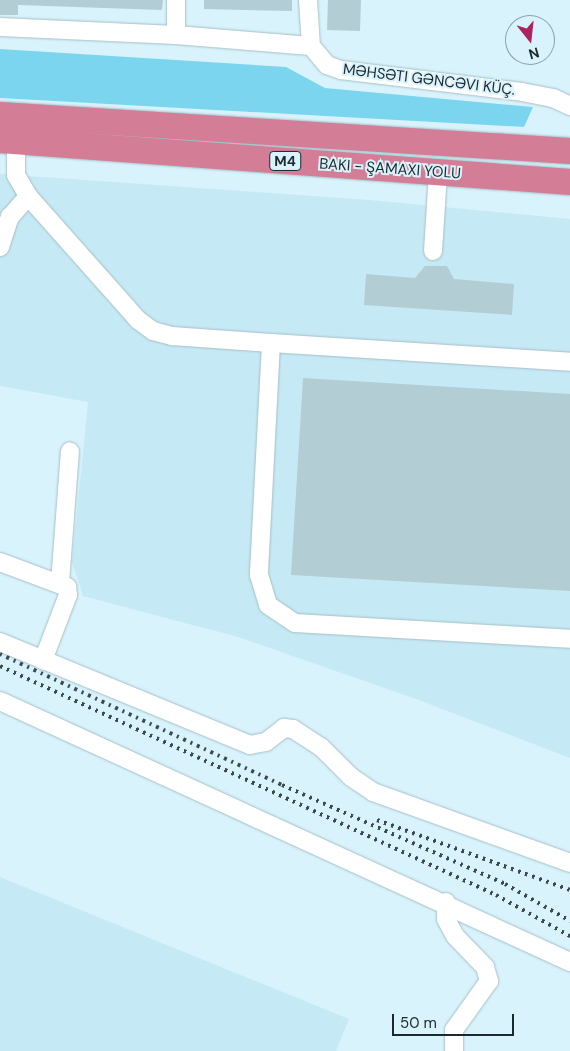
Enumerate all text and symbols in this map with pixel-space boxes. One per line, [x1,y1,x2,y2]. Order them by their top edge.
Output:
north arrow [505,15,555,65]
text: N [526,43,541,64]
street label: MƏHSƏTI GƏNCƏVI KÜÇ. [342,61,516,99]
road number: M4 [269,150,301,172]
street label: BAKI - ŞAMAXI YOLU [319,155,461,183]
scale bar [395,1004,518,1036]
text: 50 m [400,1013,437,1033]

